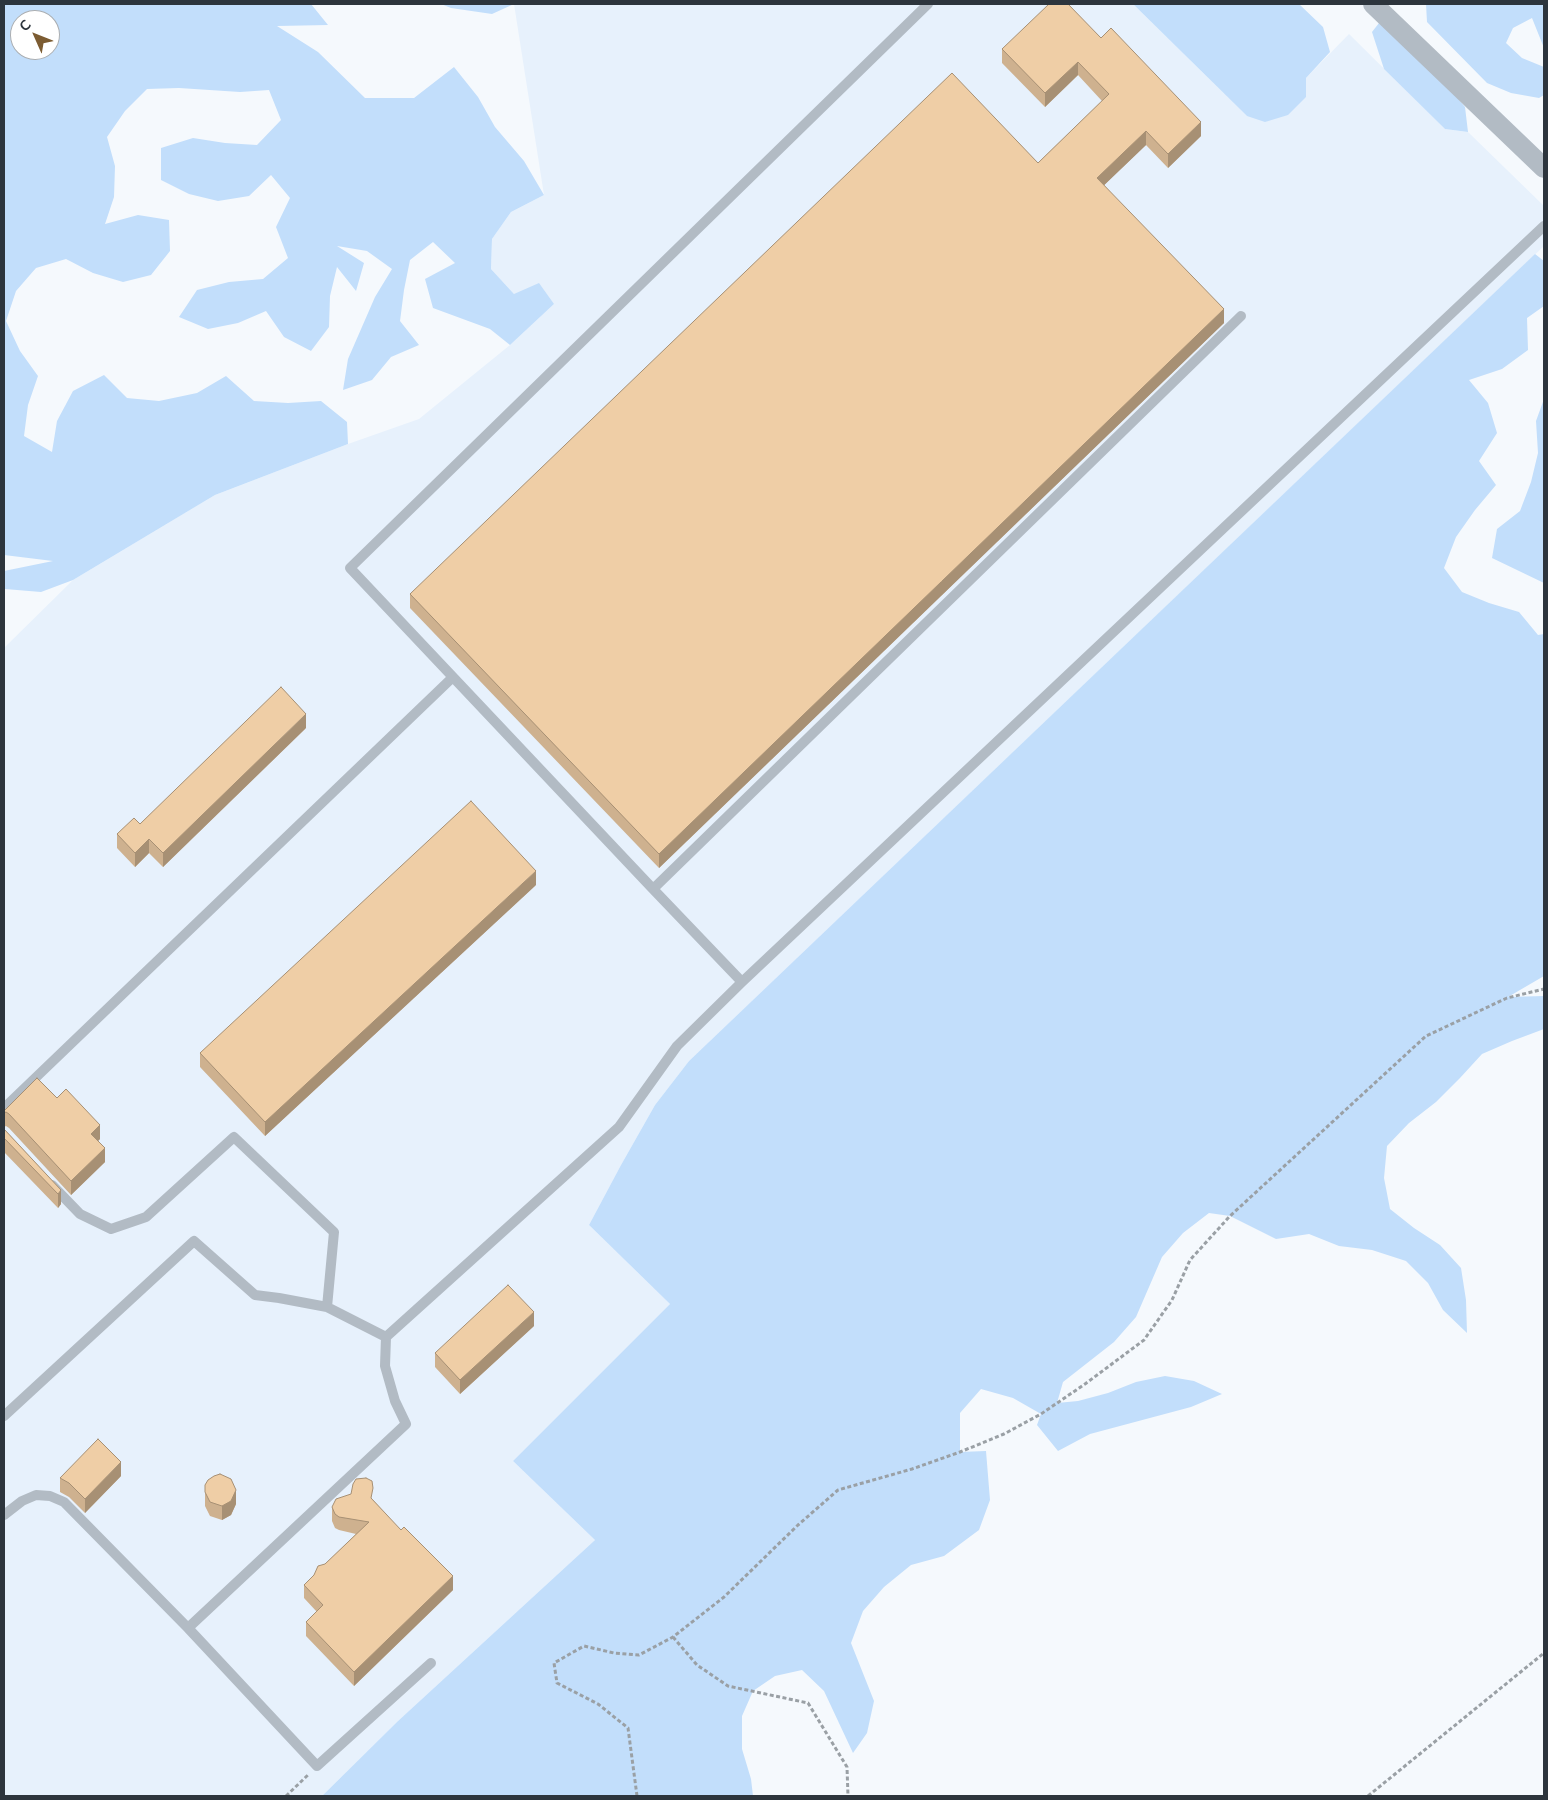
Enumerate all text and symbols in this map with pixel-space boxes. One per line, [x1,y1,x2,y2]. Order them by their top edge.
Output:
north arrow [10,10,60,60]
text: С [15,16,35,35]

